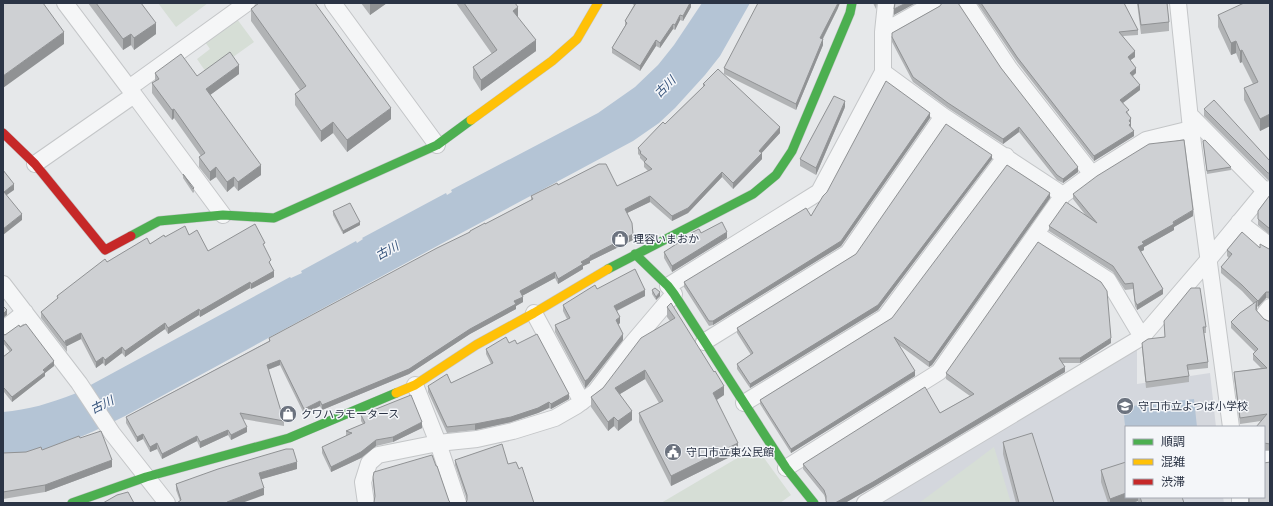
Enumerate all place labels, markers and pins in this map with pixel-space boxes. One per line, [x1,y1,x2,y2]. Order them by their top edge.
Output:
shop icon: 理容いまおか [610,229,630,249]
place label: 理容いまおか [633,231,699,247]
school or university icon: 守口市立よつば小学校 [1115,396,1135,416]
place label: 守口市立よつば小学校 [1138,398,1248,414]
shop icon: クワハラモータース [278,404,298,424]
place label: クワハラモータース [301,406,399,422]
public building icon: 守口市立東公民館 [663,442,683,462]
place label: 守口市立東公民館 [686,444,774,460]

